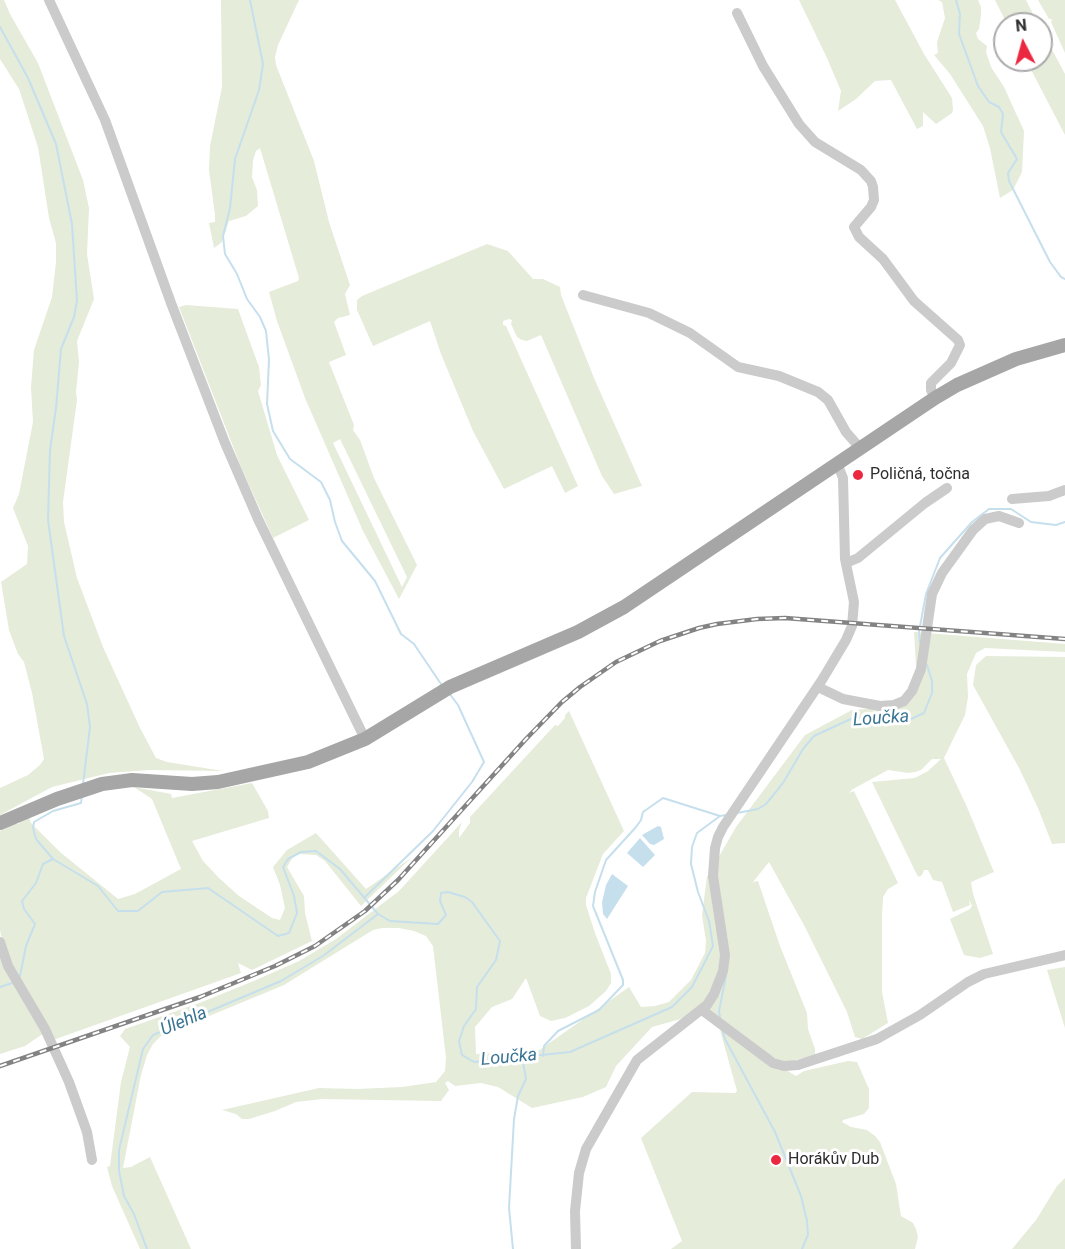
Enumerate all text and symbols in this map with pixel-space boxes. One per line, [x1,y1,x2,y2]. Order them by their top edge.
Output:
north arrow [993,12,1053,72]
text: N [1015,16,1028,36]
place label: Poličná, točna [870,465,970,485]
marker: Poličná, točna [851,468,865,482]
water label: Loučka [852,706,910,732]
water label: Úlehla [158,1003,210,1041]
water label: Loučka [480,1045,538,1071]
place label: Horákův Dub [788,1150,879,1170]
marker: Horákův Dub [769,1153,783,1167]

